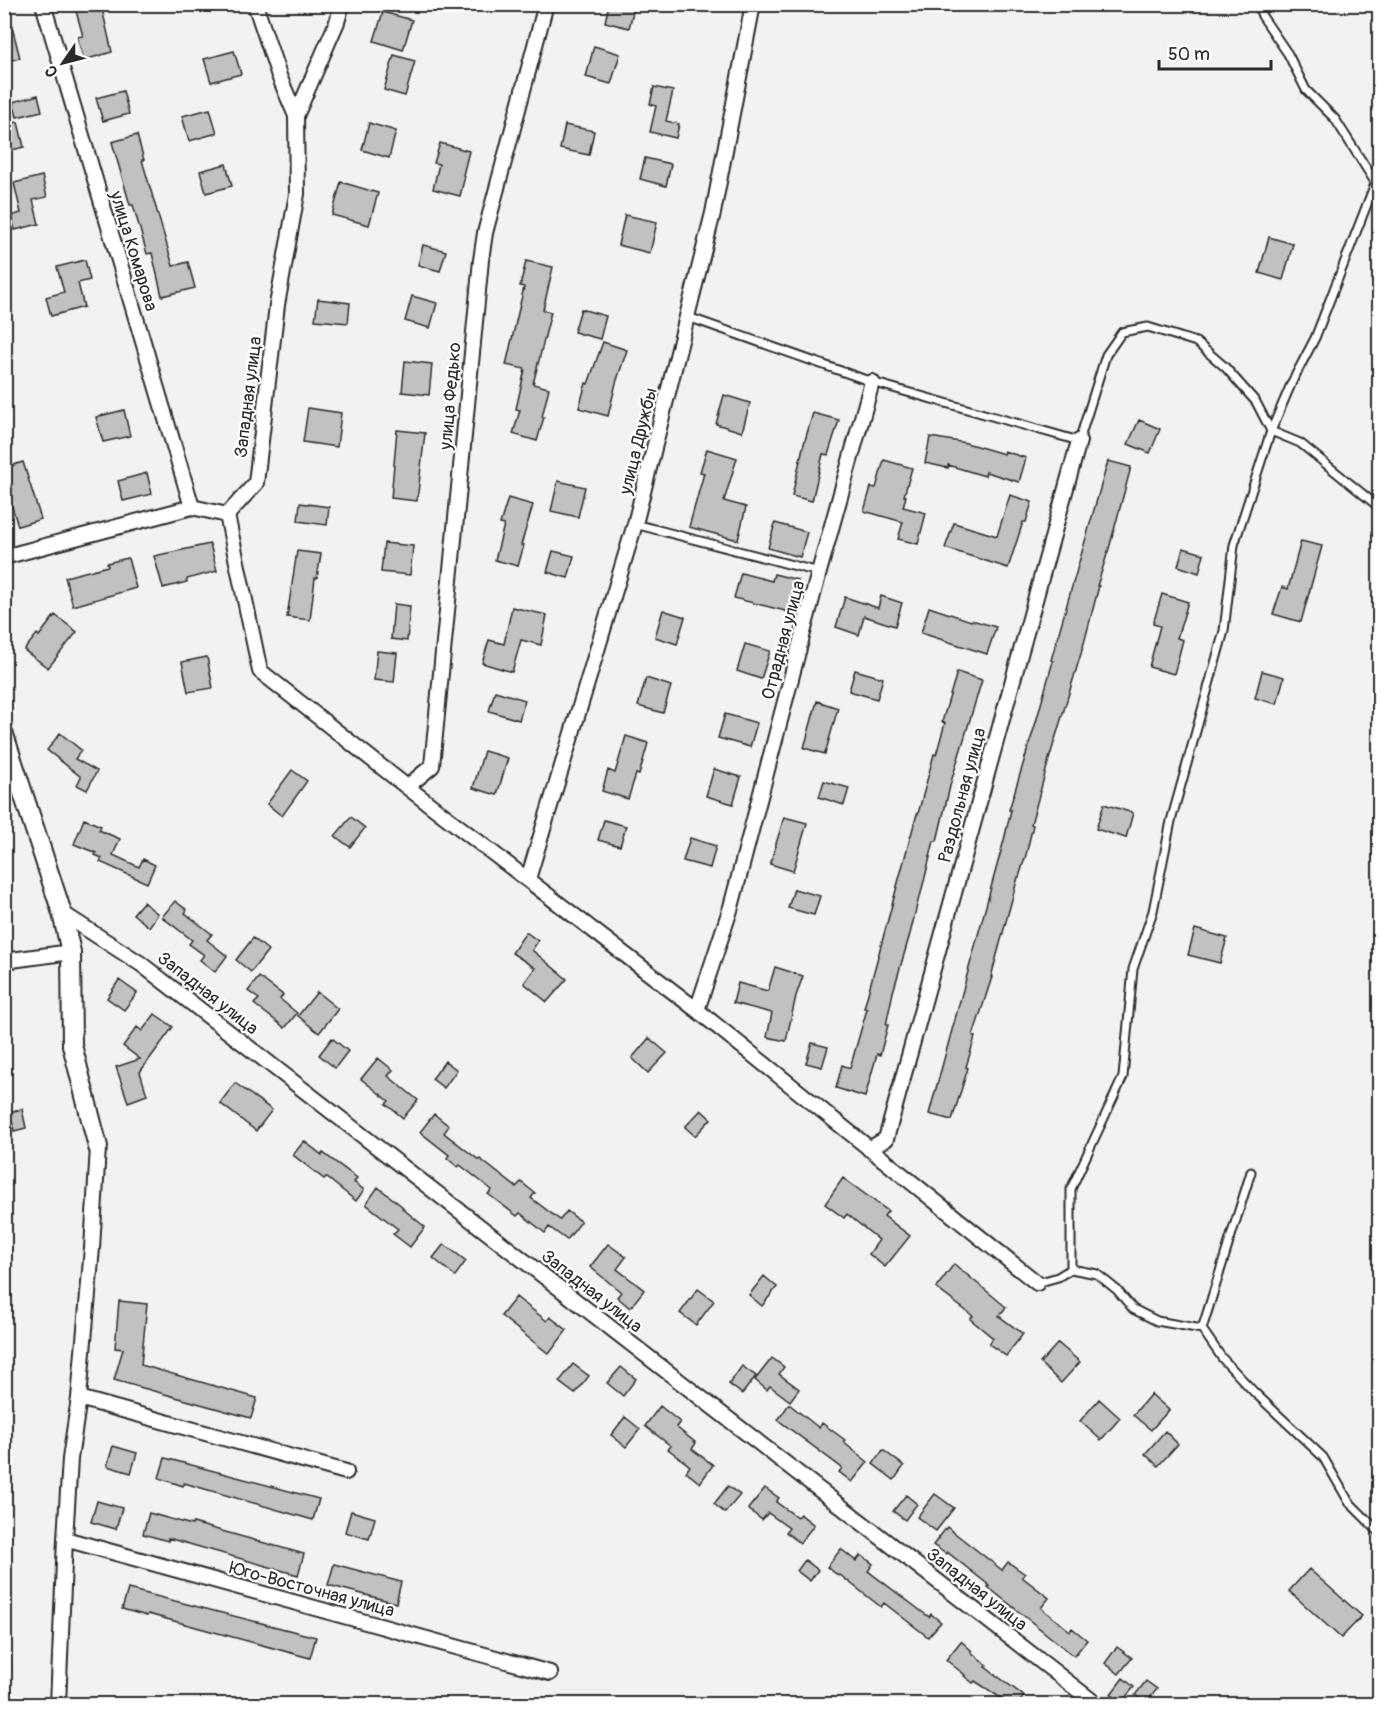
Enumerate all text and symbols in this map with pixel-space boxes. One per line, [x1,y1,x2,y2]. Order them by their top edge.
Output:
north arrow [33,33,93,93]
scale bar [1159,33,1272,71]
text: 50 m [1168,43,1210,66]
text: С [40,61,63,81]
street label: улица Комарова [104,187,163,314]
street label: Западная улица [230,335,267,459]
street label: улица Федько [434,341,467,452]
street label: улица Дружбы [614,385,663,498]
street label: Отрадная улица [757,578,810,702]
street label: Раздольная улица [933,725,992,865]
street label: Западная улица [153,947,263,1040]
street label: Западная улица [537,1245,647,1338]
street label: Западная улица [922,1543,1032,1636]
street label: Юго-Восточная улица [227,1556,397,1623]

